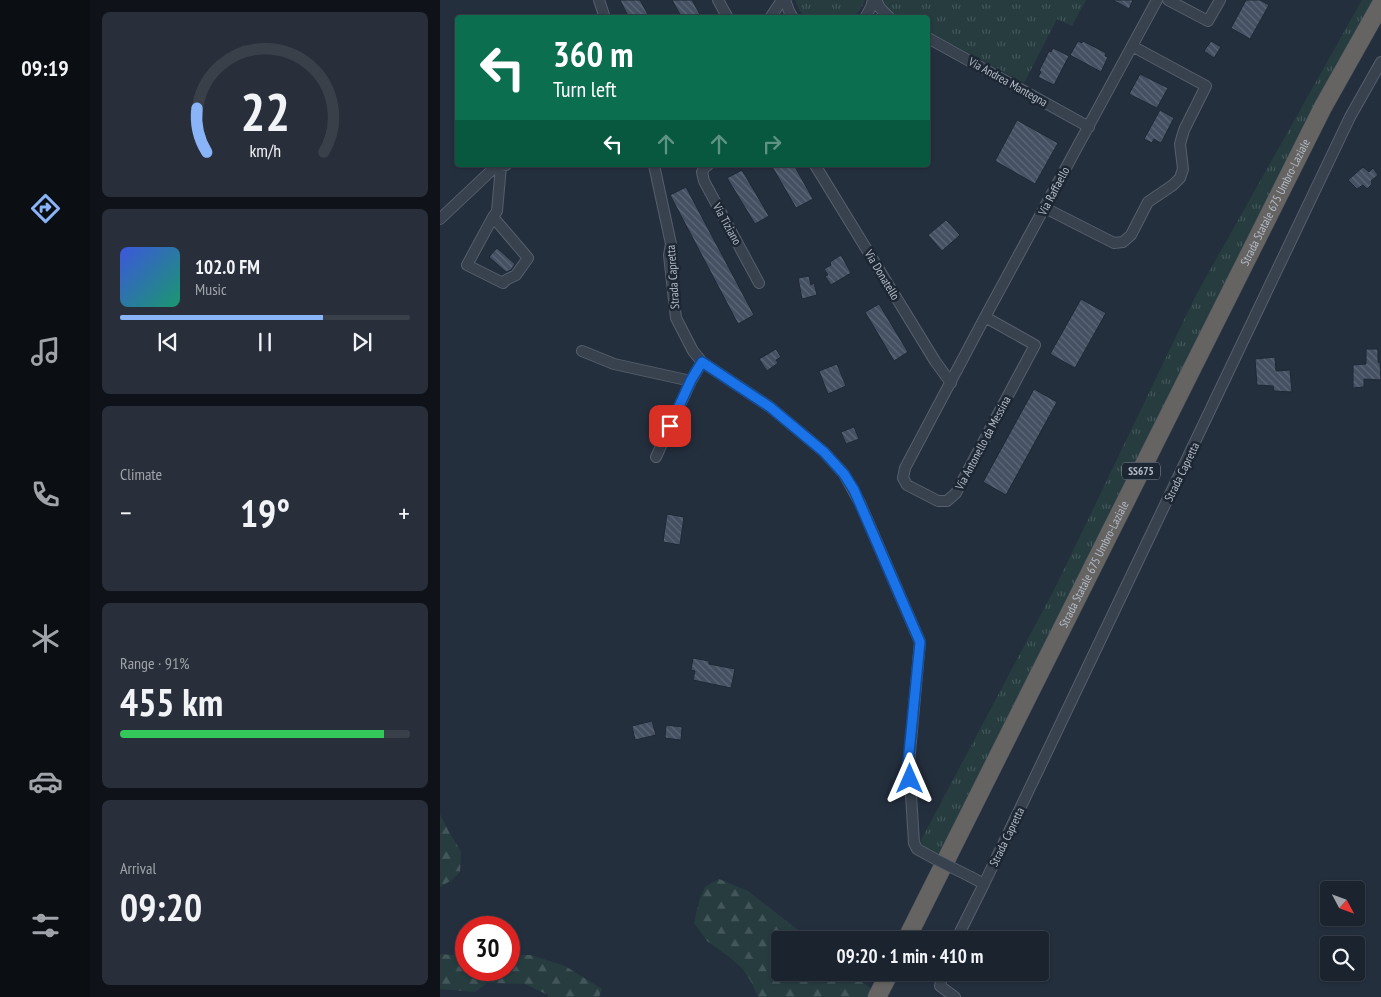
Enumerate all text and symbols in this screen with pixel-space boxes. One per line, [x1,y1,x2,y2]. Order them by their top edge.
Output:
text: 360 m [553,31,634,77]
icon: left [470,35,535,100]
street label: Via Andrea Mantegna [965,53,1051,110]
text: 09:19 [21,54,69,82]
text: Turn left [553,75,617,103]
text: 22 [240,78,290,145]
icon: left [599,130,627,158]
icon: ahead [652,130,680,158]
icon: ahead [705,130,733,158]
icon: right [758,130,786,158]
street label: Strada Statale 675 Umbro-Laziale [1237,136,1313,268]
text: km/h [249,139,281,162]
street label: Via Raffaello [1034,164,1073,218]
icon: directions [28,191,63,226]
street label: Via Tiziano [709,199,745,247]
street label: Strada Capretta [663,244,682,310]
street label: Via Donatello [861,246,903,303]
text: 102.0 FM [195,255,260,279]
text: Music [195,279,227,299]
icon: previous [154,328,182,356]
icon: pause [251,328,279,356]
icon: next [348,328,376,356]
icon: music [28,334,63,369]
street label: Via Antonello da Messina [951,393,1014,493]
pin [649,405,691,447]
icon: arrive [656,412,684,440]
street label: Strada Capretta [1161,440,1202,504]
road number: SS675 [1122,462,1160,480]
text: Climate [120,464,162,484]
icon: phone [28,477,63,512]
text: 19° [240,488,290,537]
text: − [120,494,132,531]
text: + [398,494,410,531]
street label: Strada Statale 675 Umbro-Laziale [1056,498,1132,630]
icon: climate [28,621,63,656]
text: Range · 91% [120,653,189,673]
text: 455 km [120,677,223,726]
position arrow [883,752,935,804]
icon: car [28,764,63,799]
street label: Strada Capretta [986,805,1027,869]
text: Arrival [120,858,156,878]
north arrow [1320,881,1365,926]
map controls [1320,881,1365,981]
text: 09:20 [120,882,202,931]
icon: filters [28,908,63,943]
speed limit sign: 30 [455,916,520,981]
button: search [1320,936,1365,981]
text: 09:20 · 1 min · 410 m [837,944,983,968]

